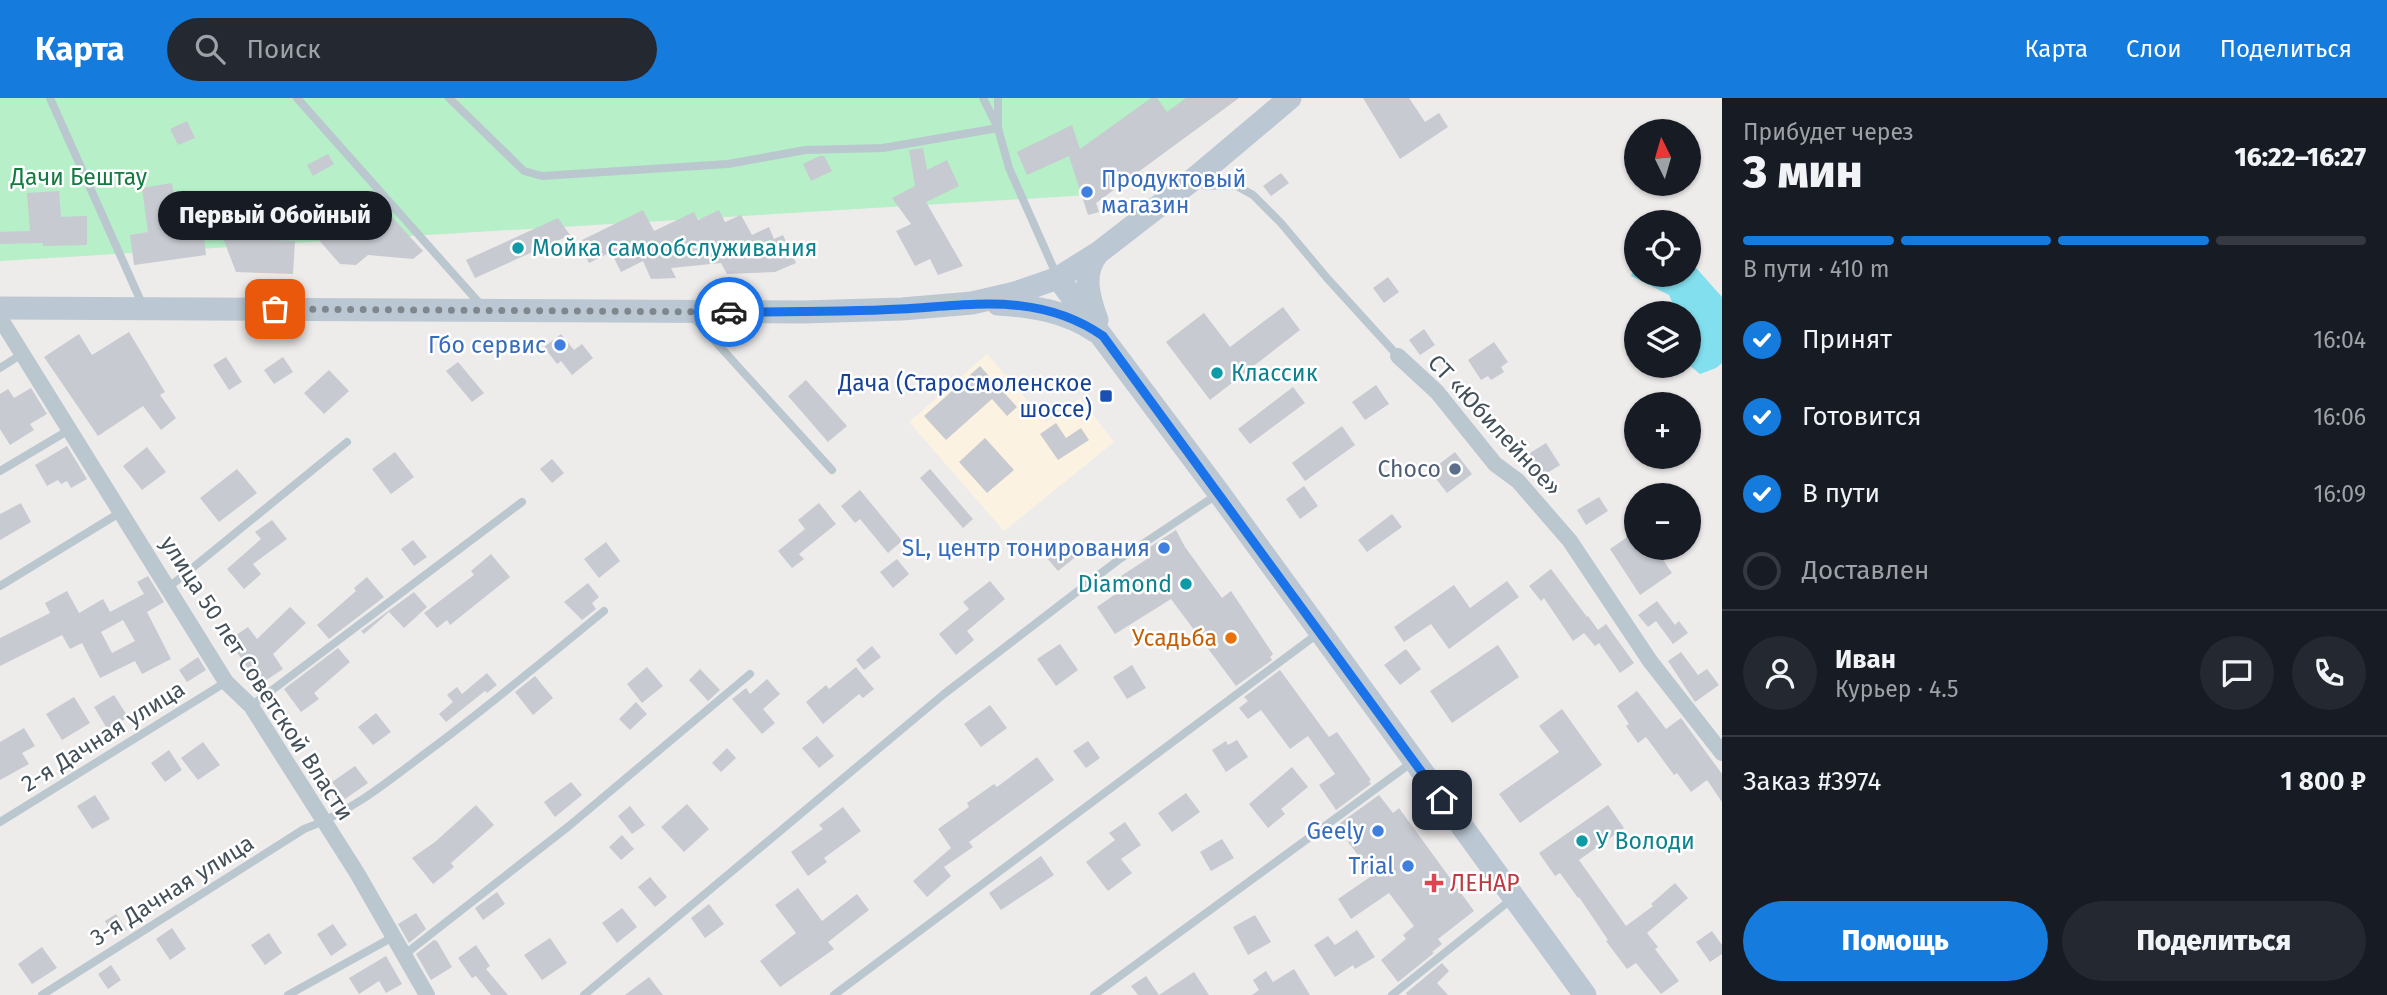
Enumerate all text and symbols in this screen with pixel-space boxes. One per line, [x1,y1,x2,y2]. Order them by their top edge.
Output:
search box [167,18,657,81]
text: Карта [35,29,125,69]
icon: search [191,30,229,68]
text: Поиск [247,34,321,65]
text: Карта [2024,35,2088,63]
text: Слои [2126,35,2182,63]
text: Поделиться [2220,35,2352,63]
text: Прибудет через [1743,118,1914,146]
north arrow [1624,119,1701,196]
map controls [1624,119,1701,560]
text: 16:22–16:27 [2235,142,2366,173]
text: 3 мин [1743,144,1863,199]
park label: Дачи Бештау [10,163,148,191]
place label: Продуктовый магазин [1101,165,1246,219]
marker: Продуктовый магазин [1079,184,1095,200]
callout: Первый Обойный [158,190,392,239]
text: Первый Обойный [179,201,371,229]
button: locate [1624,210,1701,287]
place label: Мойка самообслуживания [532,234,817,262]
marker: Мойка самообслуживания [510,240,526,256]
text: В пути · 410 m [1743,255,1889,283]
courier [694,277,764,347]
pin [245,279,305,339]
icon: bag [256,290,294,328]
icon: car [710,293,748,331]
button: layers [1624,301,1701,378]
icon: check [1743,321,1781,359]
text: Принят [1802,324,1892,355]
text: 16:04 [2313,326,2366,354]
place label: Гбо cервис [428,331,546,359]
marker: Гбо cервис [552,337,568,353]
street label: СТ «Юбилейное» [1422,348,1568,502]
place label: Классик [1231,359,1318,387]
marker: Классик [1209,365,1225,381]
place label: Дача (Старосмоленское шоссе) [837,369,1092,423]
marker: Дача (Старосмоленское шоссе) [1098,388,1114,404]
button: + [1624,392,1701,469]
icon: check [1743,398,1781,436]
text: Готовится [1802,401,1922,432]
text: 16:06 [2313,403,2366,431]
place label: Choco [1377,455,1441,483]
marker: Choco [1447,461,1463,477]
icon: check [1743,475,1781,513]
text: В пути [1802,478,1880,509]
text: 16:09 [2314,480,2366,508]
button: − [1624,483,1701,560]
street label: улица 50 лет Советской Власти [154,530,360,826]
place label: SL, центр тонирования [902,534,1150,562]
marker: SL, центр тонирования [1156,540,1172,556]
text: Доставлен [1802,555,1929,586]
place label: Diamond [1078,570,1172,598]
marker: Diamond [1178,576,1194,592]
place label: Усадьба [1132,624,1217,652]
marker: Усадьба [1223,630,1239,646]
button: person [1743,636,1817,710]
button: chat [2200,636,2274,710]
button: phone [2292,636,2366,710]
text: Иван [1835,644,1896,675]
street label: 2-я Дачная улица [16,674,190,798]
text: Курьер · 4.5 [1835,675,1959,703]
text: Заказ #3974 [1743,766,1881,797]
text: 1 800 ₽ [2281,766,2366,797]
pin [1412,770,1472,830]
icon: home [1423,781,1461,819]
place label: Geely [1307,817,1365,845]
marker: Geely [1370,823,1386,839]
place label: У Володи [1596,827,1695,855]
street label: 3-я Дачная улица [85,828,259,952]
marker: У Володи [1574,833,1590,849]
place label: Trial [1348,852,1394,880]
marker: Trial [1400,858,1416,874]
place label: ЛЕНАР [1450,869,1520,897]
marker: ЛЕНАР [1424,873,1444,893]
button: Помощь [1743,901,2048,981]
button: Поделиться [2062,901,2366,981]

